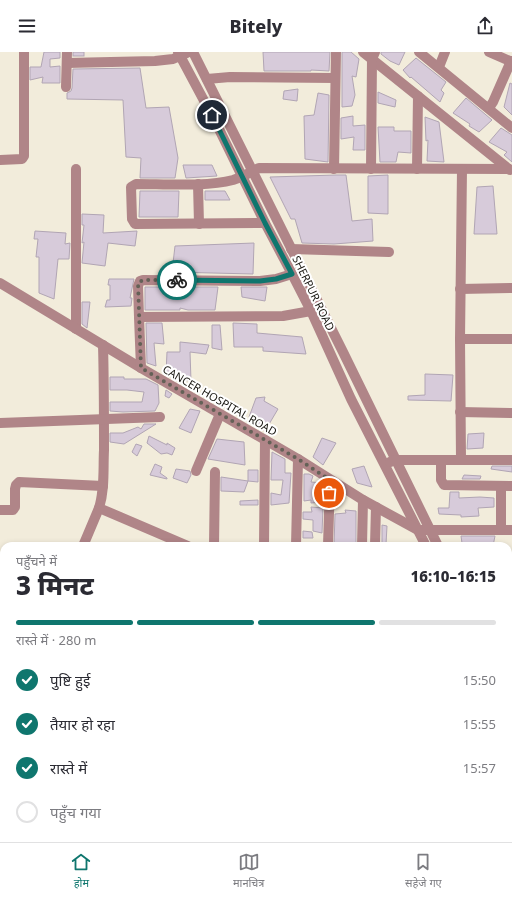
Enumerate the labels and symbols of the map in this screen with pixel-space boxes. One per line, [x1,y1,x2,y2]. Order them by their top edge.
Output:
pin [195,98,229,132]
street label: SHERPUR ROAD [289,253,339,333]
courier [157,260,197,300]
street label: CANCER HOSPITAL ROAD [160,361,280,439]
pin [312,476,346,510]

